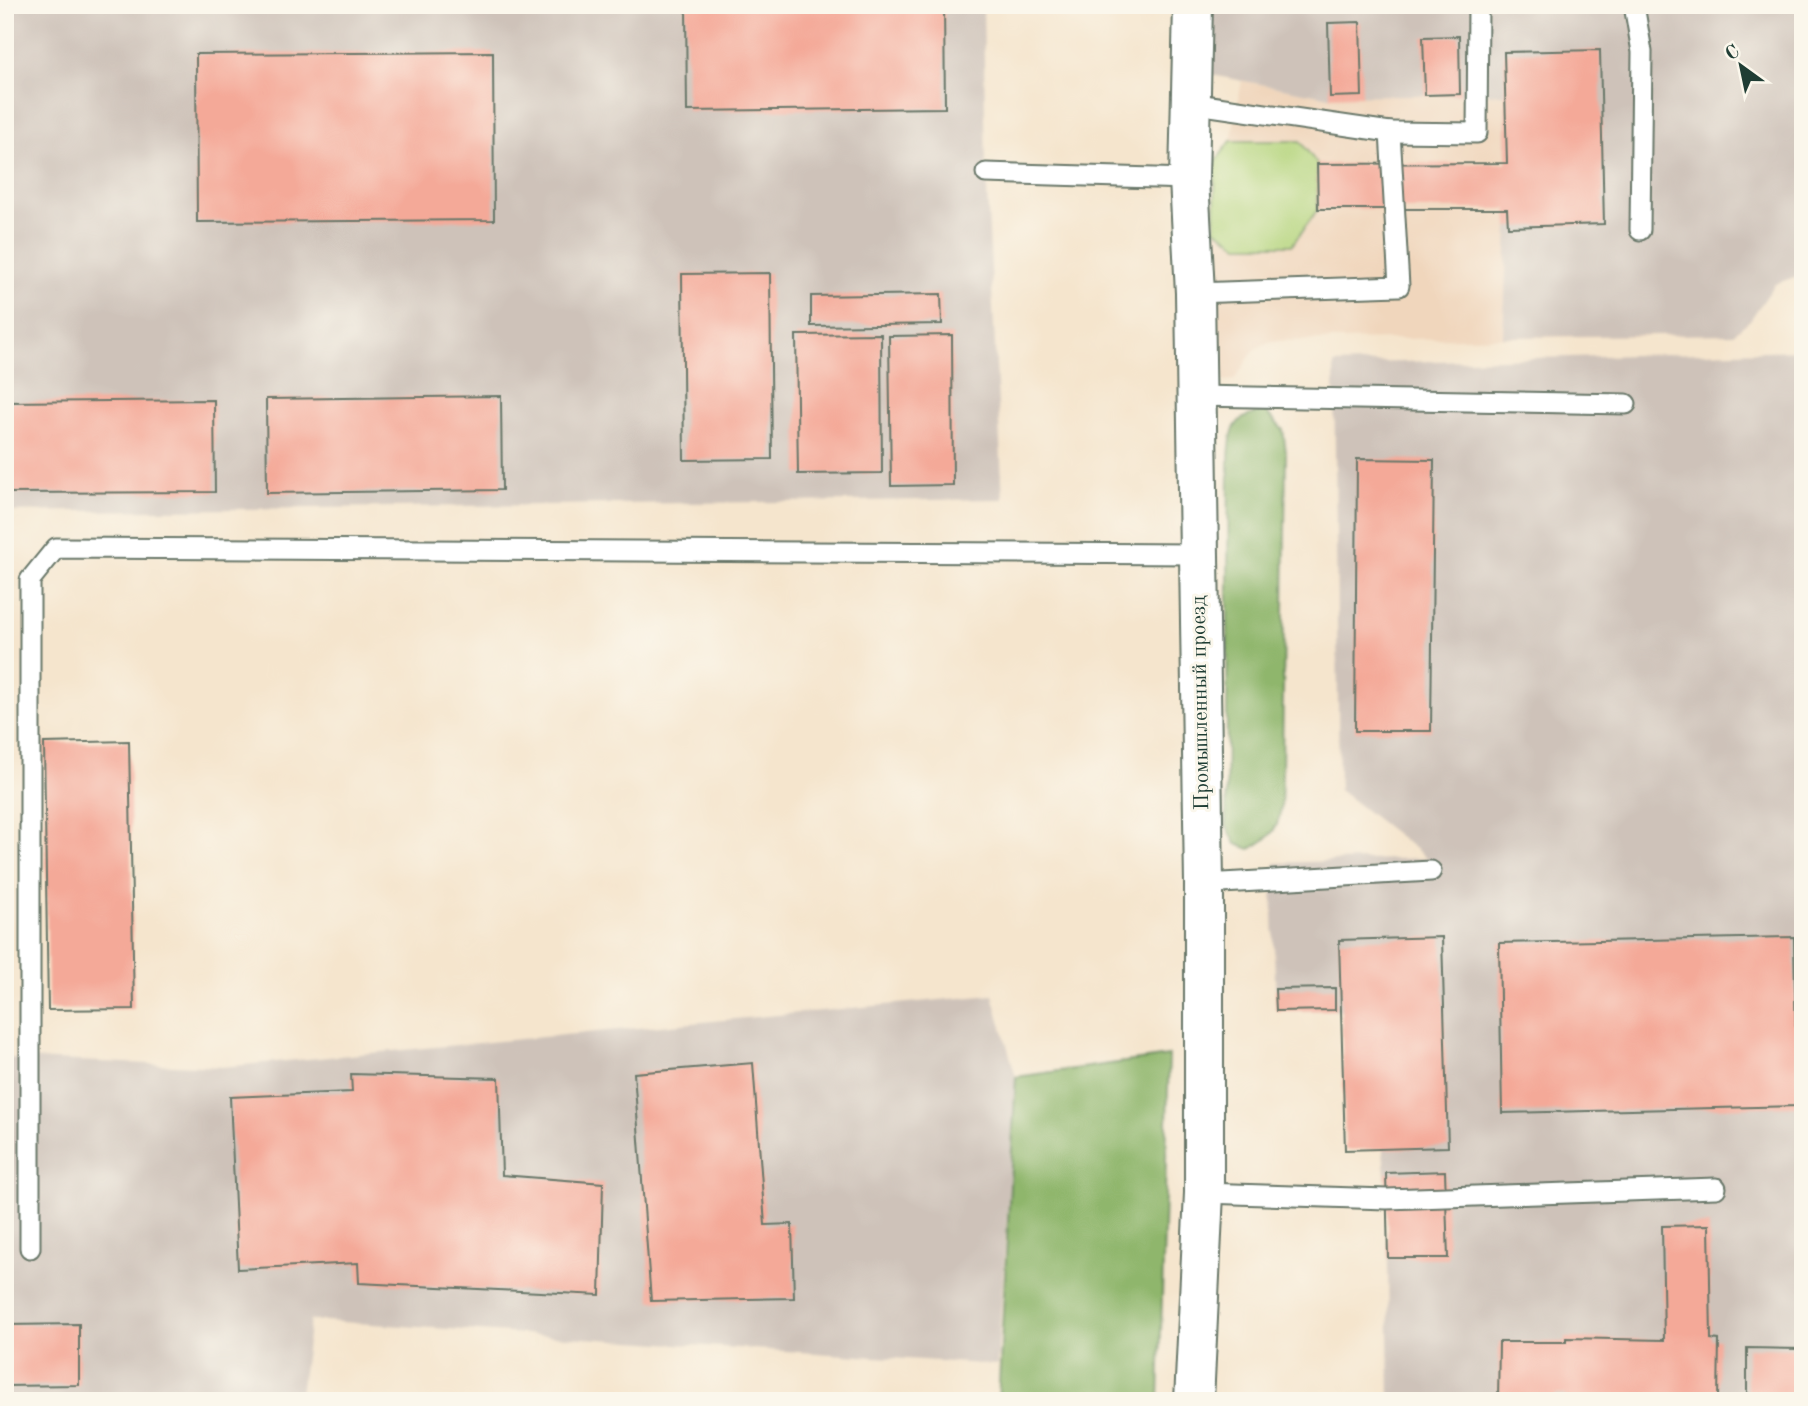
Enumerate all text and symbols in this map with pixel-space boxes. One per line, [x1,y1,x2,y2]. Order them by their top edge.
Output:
north arrow [1706,32,1776,102]
text: С [1723,42,1744,65]
street label: Промышленный проезд [1189,595,1213,811]

